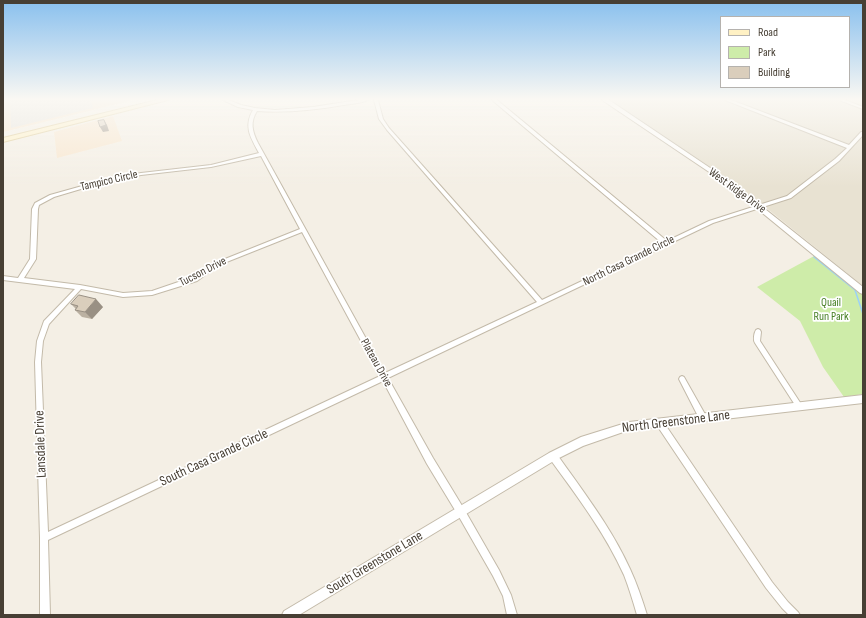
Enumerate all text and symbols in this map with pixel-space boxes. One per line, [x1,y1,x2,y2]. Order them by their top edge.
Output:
legend [720,16,850,88]
text: Road [758,25,778,40]
text: Park [758,45,776,60]
text: Building [758,65,790,80]
street label: West Ridge Drive [705,165,769,217]
street label: Tampico Circle [79,167,139,195]
street label: North Casa Grande Circle [581,233,677,289]
street label: Tucson Drive [177,254,229,290]
park label: Quail Run Park [813,296,849,324]
street label: Plateau Drive [357,336,395,390]
street label: North Greenstone Lane [621,407,731,437]
street label: Lansdale Drive [31,410,51,478]
street label: South Casa Grande Circle [157,426,271,490]
street label: South Greenstone Lane [324,528,426,598]

